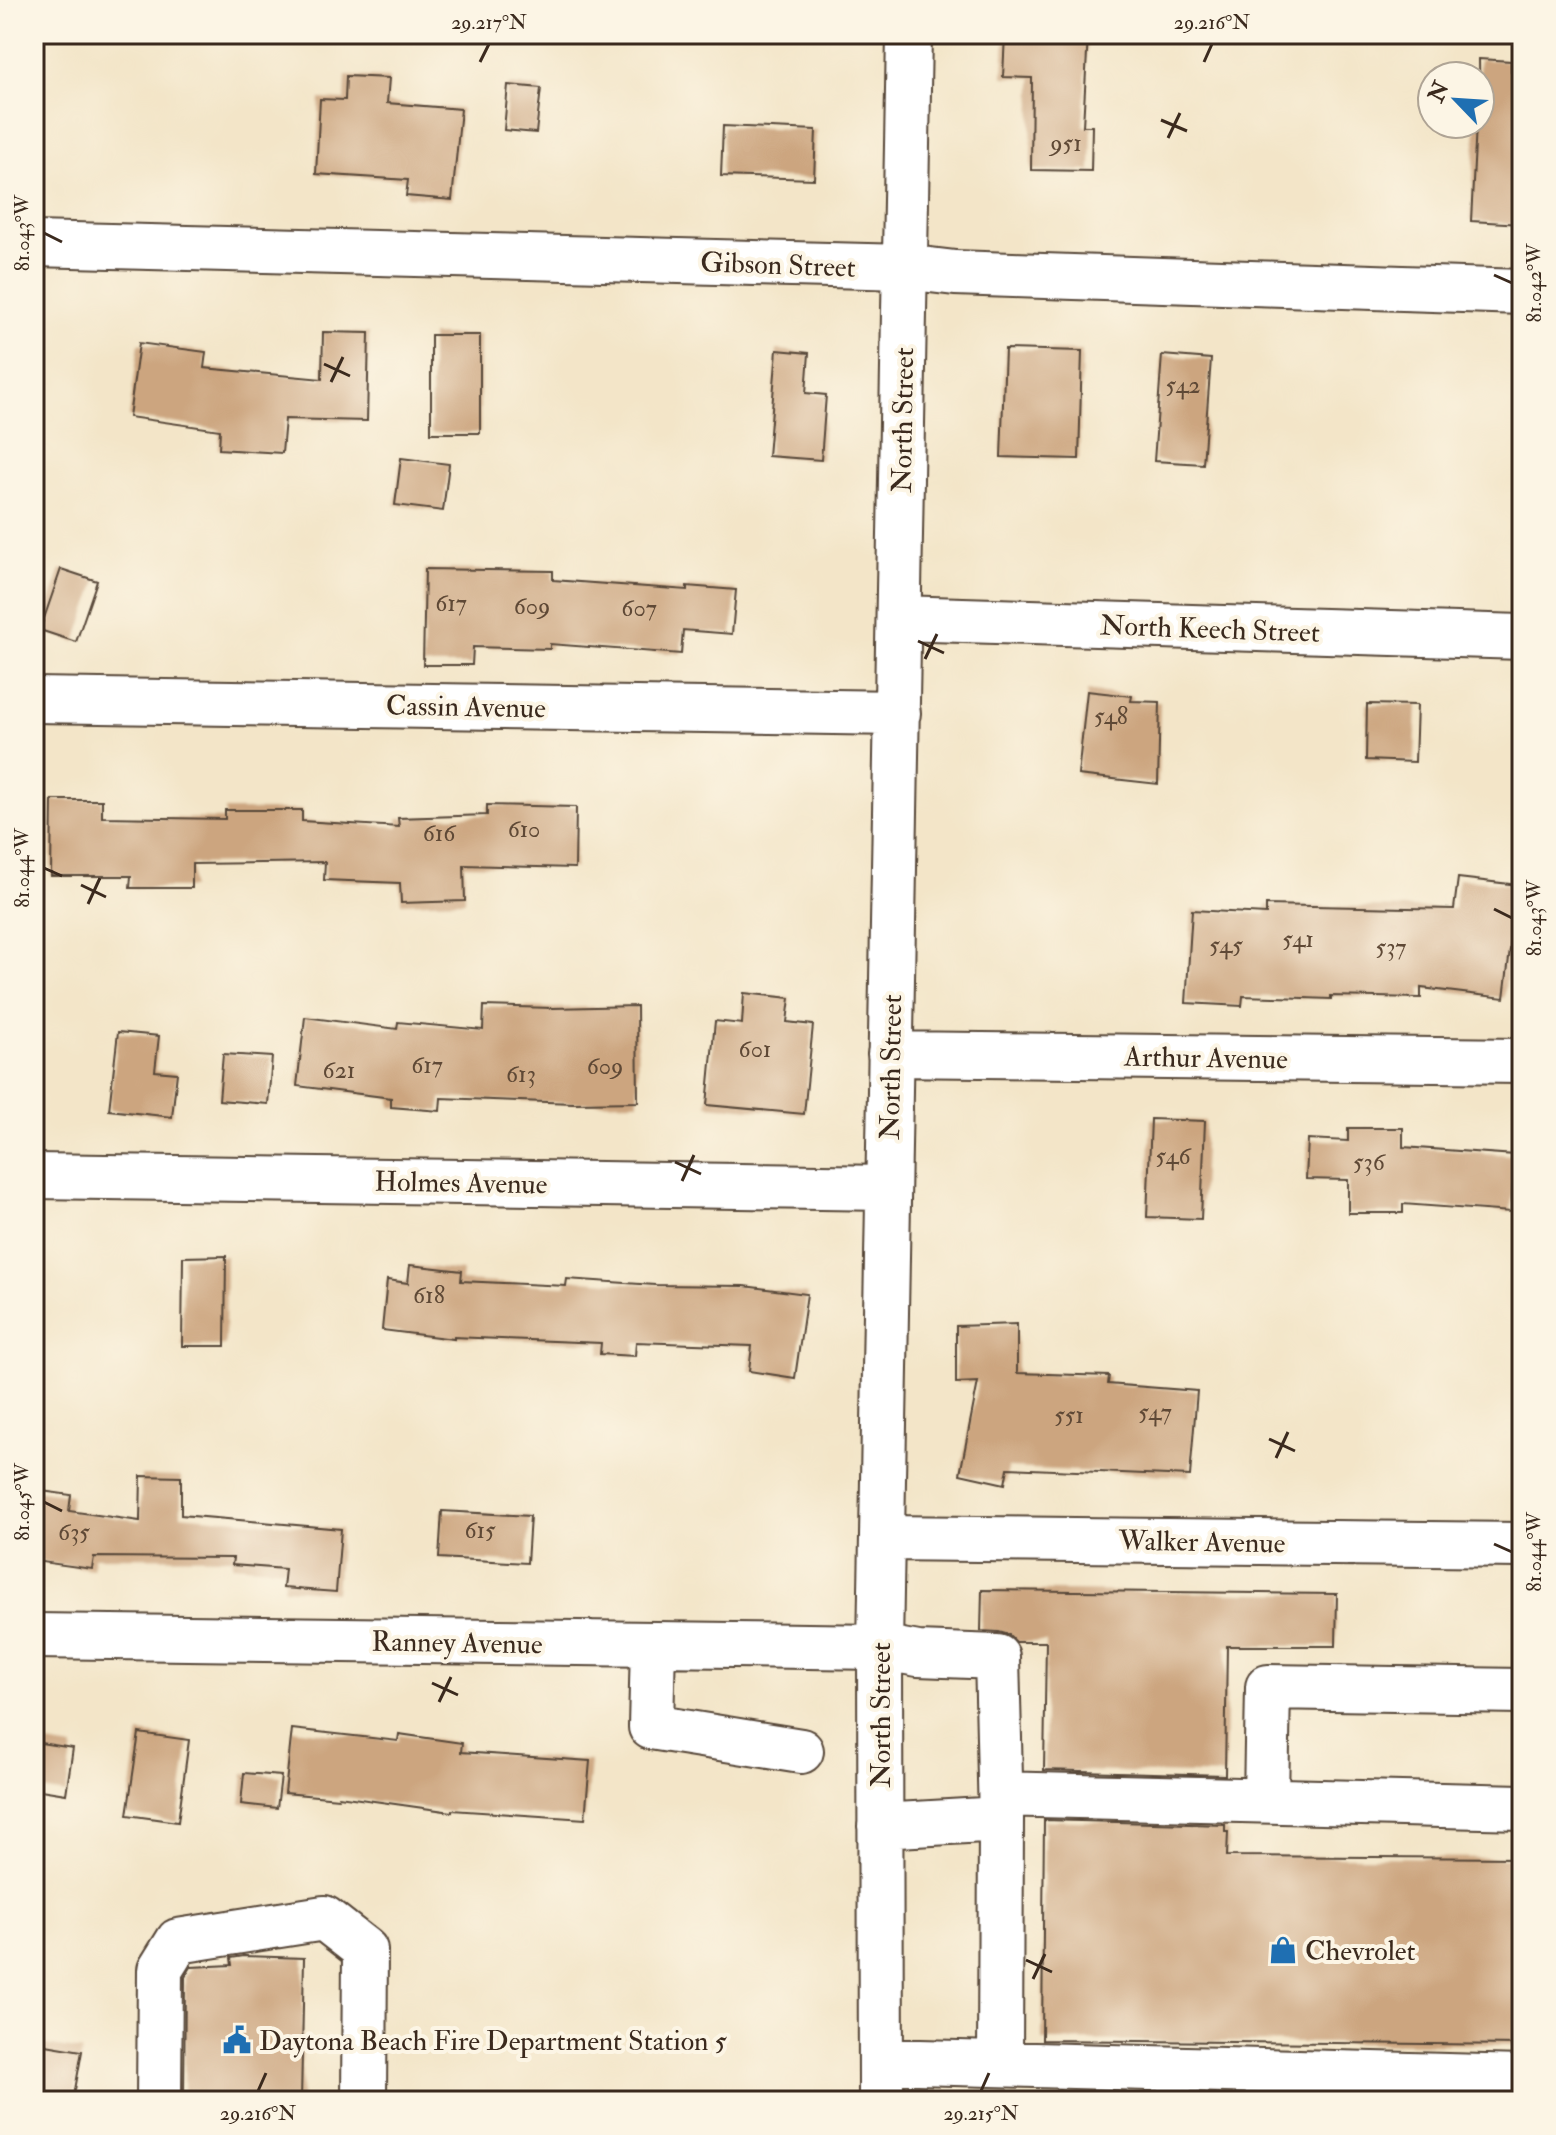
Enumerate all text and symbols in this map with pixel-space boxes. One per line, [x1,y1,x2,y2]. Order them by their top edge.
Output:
text: 29.217°N [451,10,527,35]
text: 29.216°N [1174,10,1250,35]
north arrow [1416,60,1496,140]
text: N [1422,77,1456,108]
house number: 951 [1048,128,1082,159]
text: 81.043°W [10,194,35,271]
text: 81.042°W [1522,243,1547,322]
street label: Gibson Street [700,245,856,286]
street label: North Street [885,347,922,493]
house number: 542 [1165,370,1201,401]
house number: 617 [435,588,467,619]
house number: 609 [514,591,550,622]
house number: 607 [621,593,657,624]
street label: North Keech Street [1099,608,1320,651]
street label: Cassin Avenue [386,689,547,726]
house number: 548 [1094,701,1128,732]
house number: 610 [508,814,540,845]
house number: 616 [423,818,457,849]
text: 81.044°W [10,828,35,908]
text: 81.043°W [1522,879,1547,956]
house number: 541 [1282,924,1314,955]
house number: 545 [1209,930,1243,961]
house number: 537 [1376,932,1406,963]
street label: North Street [873,994,910,1140]
house number: 601 [739,1034,771,1065]
street label: Arthur Avenue [1123,1040,1288,1077]
house number: 617 [411,1050,443,1081]
house number: 609 [587,1051,623,1082]
house number: 621 [323,1055,355,1086]
house number: 613 [506,1059,536,1090]
house number: 546 [1156,1141,1192,1172]
house number: 536 [1353,1147,1387,1178]
street label: Holmes Avenue [374,1164,548,1203]
house number: 618 [413,1280,445,1311]
house number: 547 [1138,1397,1172,1428]
house number: 551 [1054,1400,1084,1431]
text: 81.045°W [10,1463,35,1541]
text: 81.044°W [1522,1512,1547,1592]
house number: 615 [464,1515,496,1546]
house number: 635 [58,1517,90,1548]
street label: Walker Avenue [1117,1524,1286,1561]
street label: Ranney Avenue [371,1625,543,1662]
street label: North Street [864,1642,899,1788]
place label: Chevrolet [1305,1934,1415,1969]
shop icon: Chevrolet [1268,1935,1298,1965]
place label: Daytona Beach Fire Department Station 5 [259,2024,727,2059]
public building icon: Daytona Beach Fire Department Station 5 [222,2025,252,2055]
text: 29.216°N [220,2101,296,2126]
text: 29.215°N [943,2101,1019,2126]

